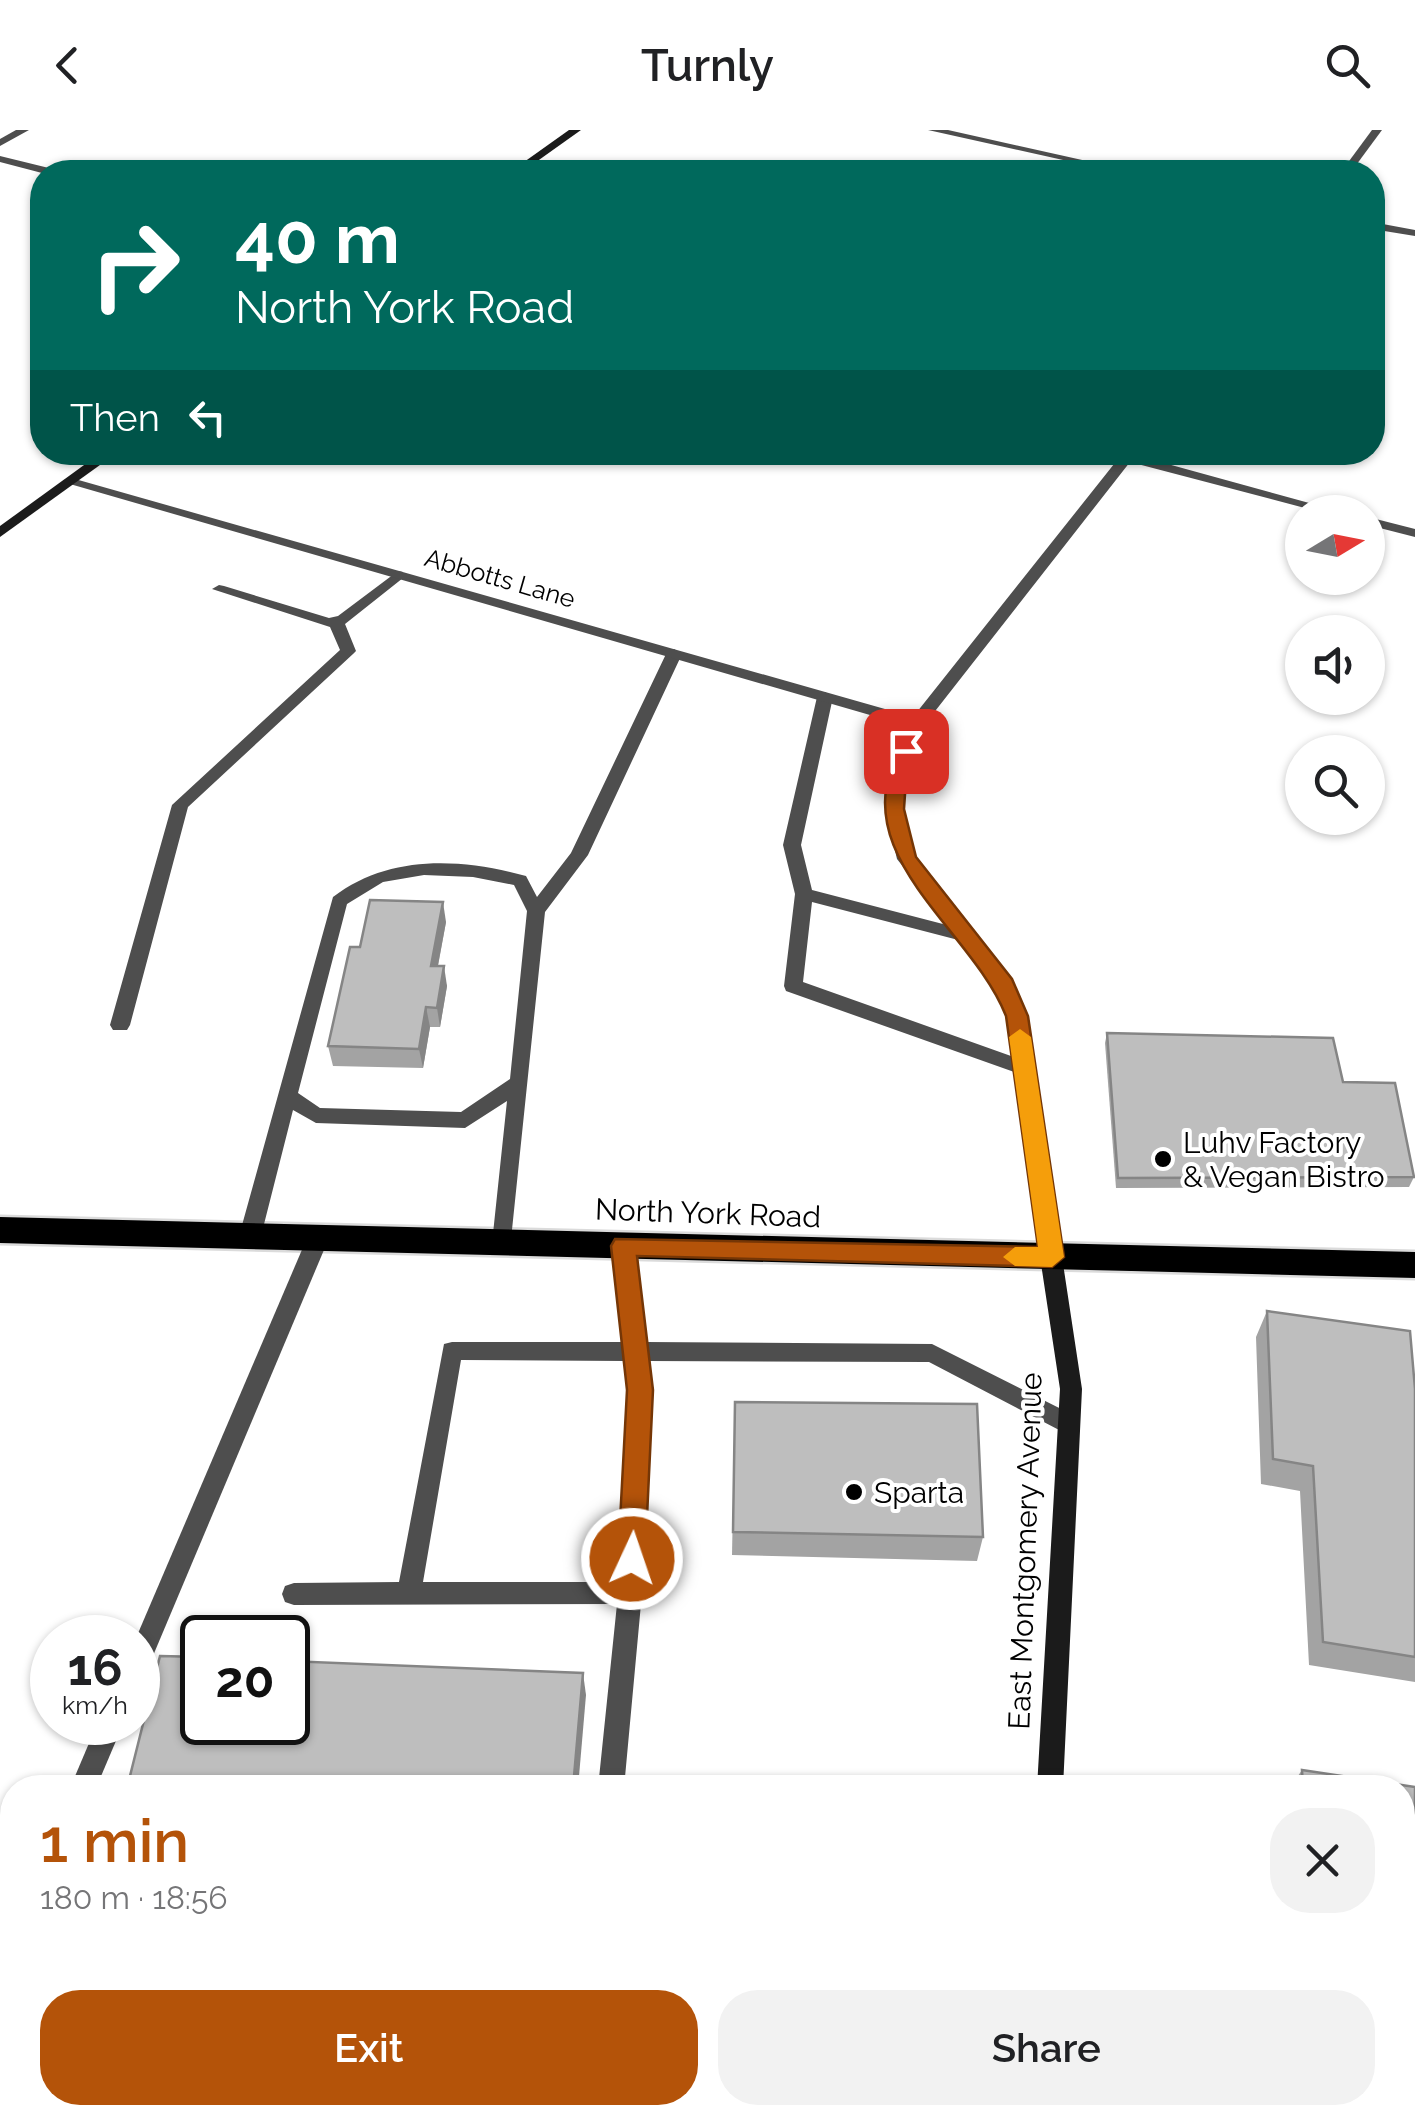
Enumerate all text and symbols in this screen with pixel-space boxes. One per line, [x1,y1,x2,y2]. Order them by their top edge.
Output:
icon: back [40,38,95,93]
icon: search [1320,38,1375,93]
text: Turnly [641,39,774,92]
text: 40 m [235,197,400,279]
icon: right [70,200,200,330]
text: North York Road [235,281,574,334]
icon: left [180,390,235,445]
text: Then [70,395,160,440]
north arrow [1285,495,1385,595]
map controls [1285,495,1385,835]
street label: Abbotts Lane [421,542,579,614]
button: sound [1285,615,1385,715]
pin [864,709,949,794]
icon: arrive [879,724,934,779]
button: search [1285,735,1385,835]
place label: Luhv Factory & Vegan Bistro [1183,1125,1385,1194]
marker: Luhv Factory & Vegan Bistro [1152,1148,1174,1170]
street label: North York Road [594,1192,822,1234]
street label: East Montgomery Avenue [1001,1372,1049,1730]
place label: Sparta [874,1475,964,1510]
marker: Sparta [843,1481,865,1503]
position arrow [580,1507,684,1611]
speed limit sign: 20 [180,1615,310,1745]
text: 16 [67,1638,123,1697]
text: km/h [62,1690,128,1720]
text: 1 min [40,1806,189,1876]
button: close [1270,1808,1375,1913]
text: 180 m · 18:56 [40,1879,228,1916]
button: Exit [40,1990,698,2105]
button: Share [718,1990,1375,2105]

